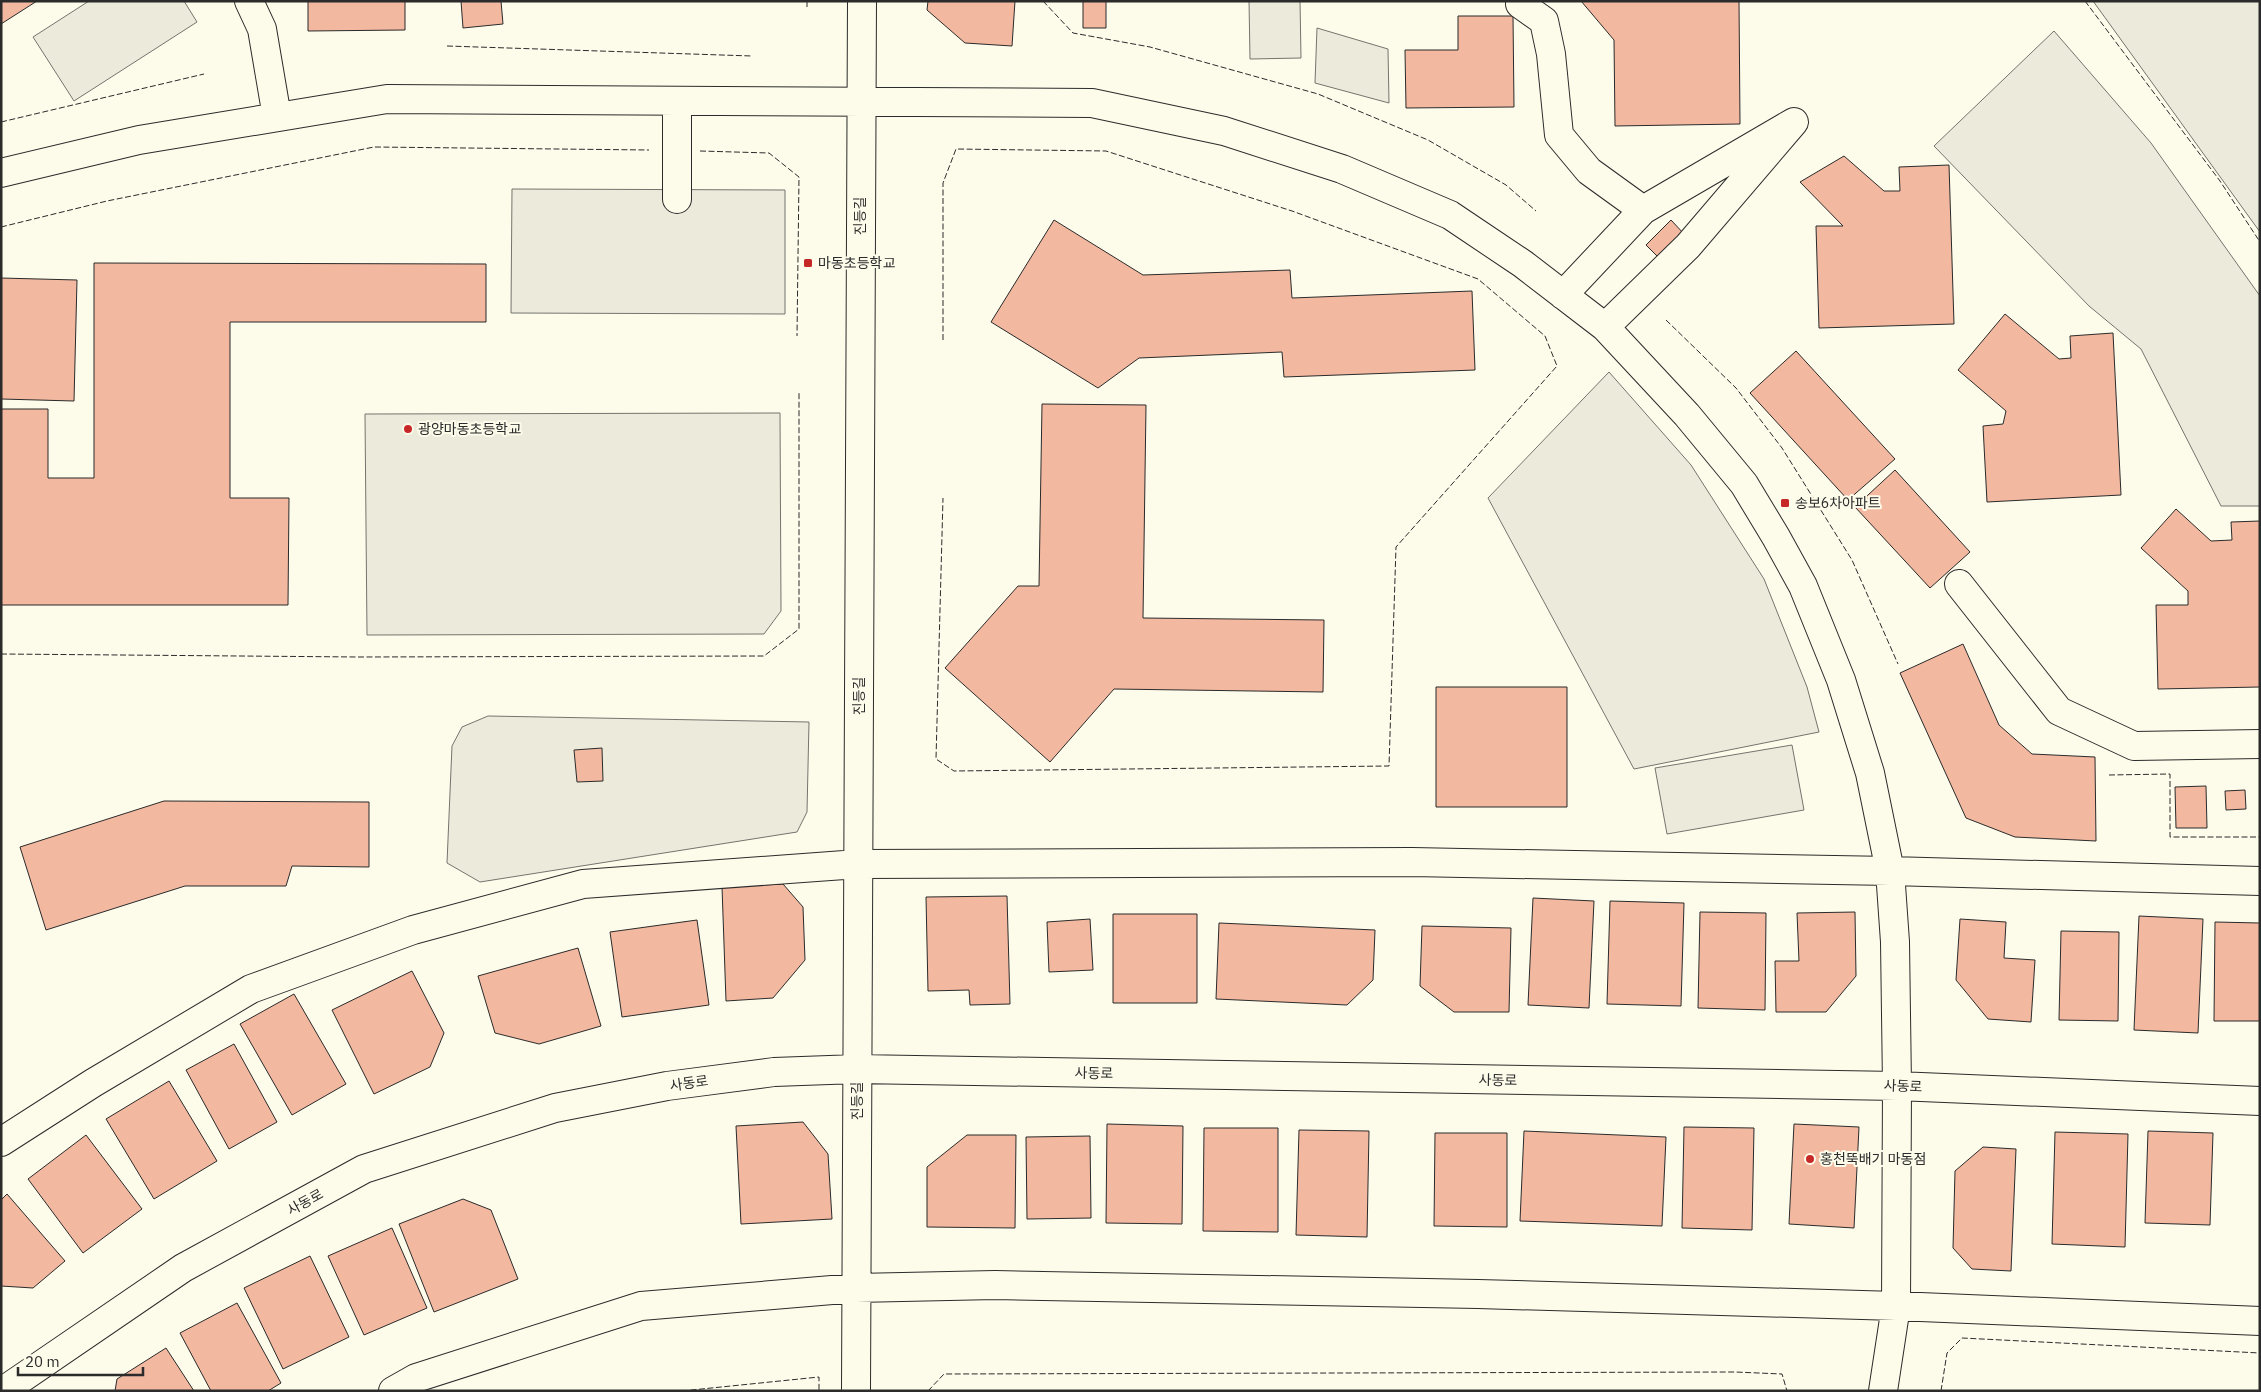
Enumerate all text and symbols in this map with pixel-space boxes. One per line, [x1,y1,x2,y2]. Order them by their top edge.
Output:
street label: 진등길 [851,197,869,235]
place label: 마동초등학교 [818,254,895,272]
marker: 마동초등학교 [802,257,814,269]
place label: 광양마동초등학교 [418,420,521,438]
marker: 광양마동초등학교 [402,423,414,435]
place label: 송보6차아파트 [1795,494,1881,512]
marker: 송보6차아파트 [1779,497,1791,509]
street label: 진등길 [850,677,868,715]
street label: 사동로 [1075,1064,1114,1082]
street label: 사동로 [669,1071,710,1095]
street label: 사동로 [1479,1071,1518,1089]
street label: 사동로 [1883,1076,1923,1096]
street label: 진등길 [848,1082,866,1120]
place label: 홍천뚝배기 마동점 [1820,1150,1926,1168]
marker: 홍천뚝배기 마동점 [1804,1153,1816,1165]
street label: 사동로 [284,1185,326,1219]
scale bar [18,1344,142,1376]
text: 20 m [25,1352,60,1371]

